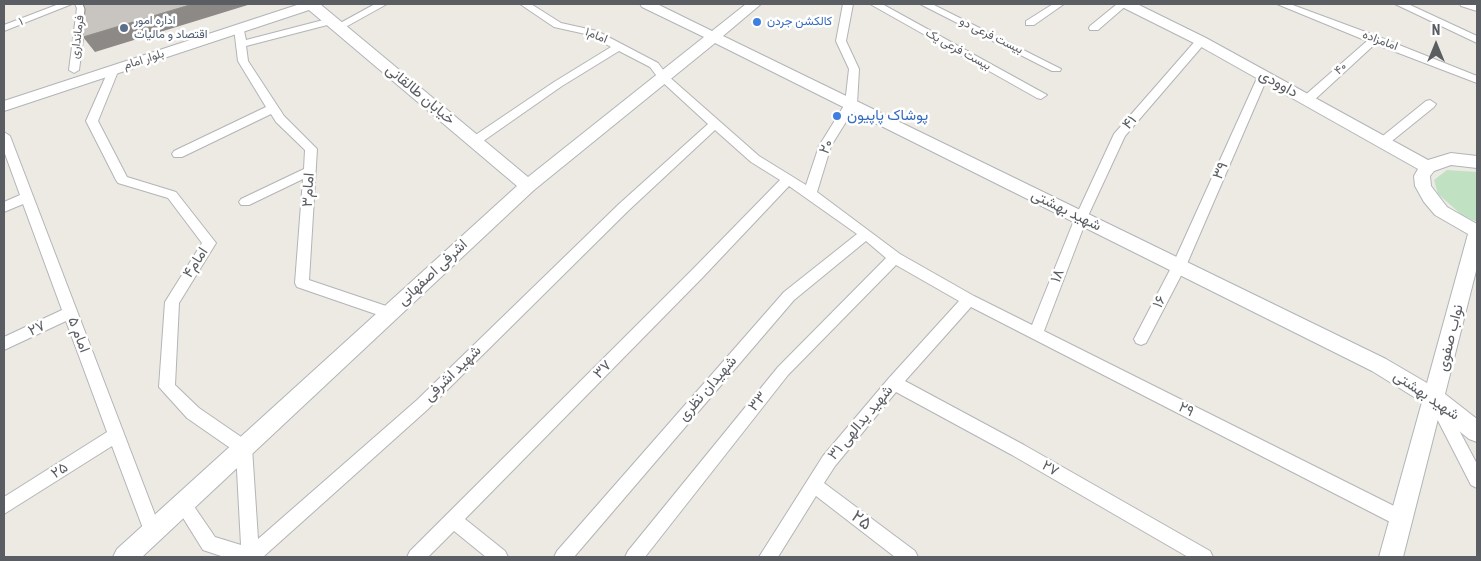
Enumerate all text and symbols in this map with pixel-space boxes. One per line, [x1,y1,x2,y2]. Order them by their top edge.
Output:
street label: فرمانداری [68,14,88,60]
place label: اداره امور اقتصاد و مالیات [134,14,208,42]
street label: بیست فرعی دو [957,14,1025,58]
street label: ۱ [17,15,25,29]
place label: کالکشن جردن [767,15,832,29]
marker: کالکشن جردن [751,16,763,28]
north arrow [1411,20,1461,70]
marker: اداره امور اقتصاد و مالیات [118,22,130,34]
text: N [1432,22,1440,38]
street label: امام۱ [583,25,609,47]
street label: بیست فرعی یک [923,26,993,74]
street label: امامزاده [1360,28,1400,54]
street label: بلوار امام [122,47,166,73]
street label: ۴۰ [1332,60,1350,78]
street label: خیابان طالقانی [382,61,458,129]
street label: داوودی [1255,66,1301,102]
place label: پوشاک پاپیون [847,107,928,125]
marker: پوشاک پاپیون [831,110,843,122]
street label: ۴۱ [1119,112,1141,134]
street label: ۲۰ [816,137,838,157]
street label: ۳۹ [1209,160,1233,182]
street label: امام۳ [299,172,319,208]
street label: شهید بهشتی [1028,186,1104,236]
street label: اشرفی اصفهانی [394,236,472,310]
street label: امام۴ [179,244,213,282]
street label: ۱۸ [1047,267,1069,285]
street label: ۱۶ [1149,293,1171,311]
street label: نواب صفوی [1434,303,1468,373]
street label: امام ۵ [63,315,93,355]
street label: ۲۷ [26,317,48,341]
street label: شهید اشرفی [421,342,485,406]
street label: شهیدان نظری [675,353,741,425]
street label: ۳۷ [590,357,616,383]
street label: شهید بهشتی [1390,367,1462,425]
street label: ۳۱ شهید یدالهی [825,382,897,464]
street label: ۳۳ [745,389,771,415]
street label: ۲۹ [1175,399,1197,421]
street label: ۲۷ [1038,457,1062,481]
street label: ۲۵ [48,459,72,483]
street label: ۲۵ [846,506,876,536]

